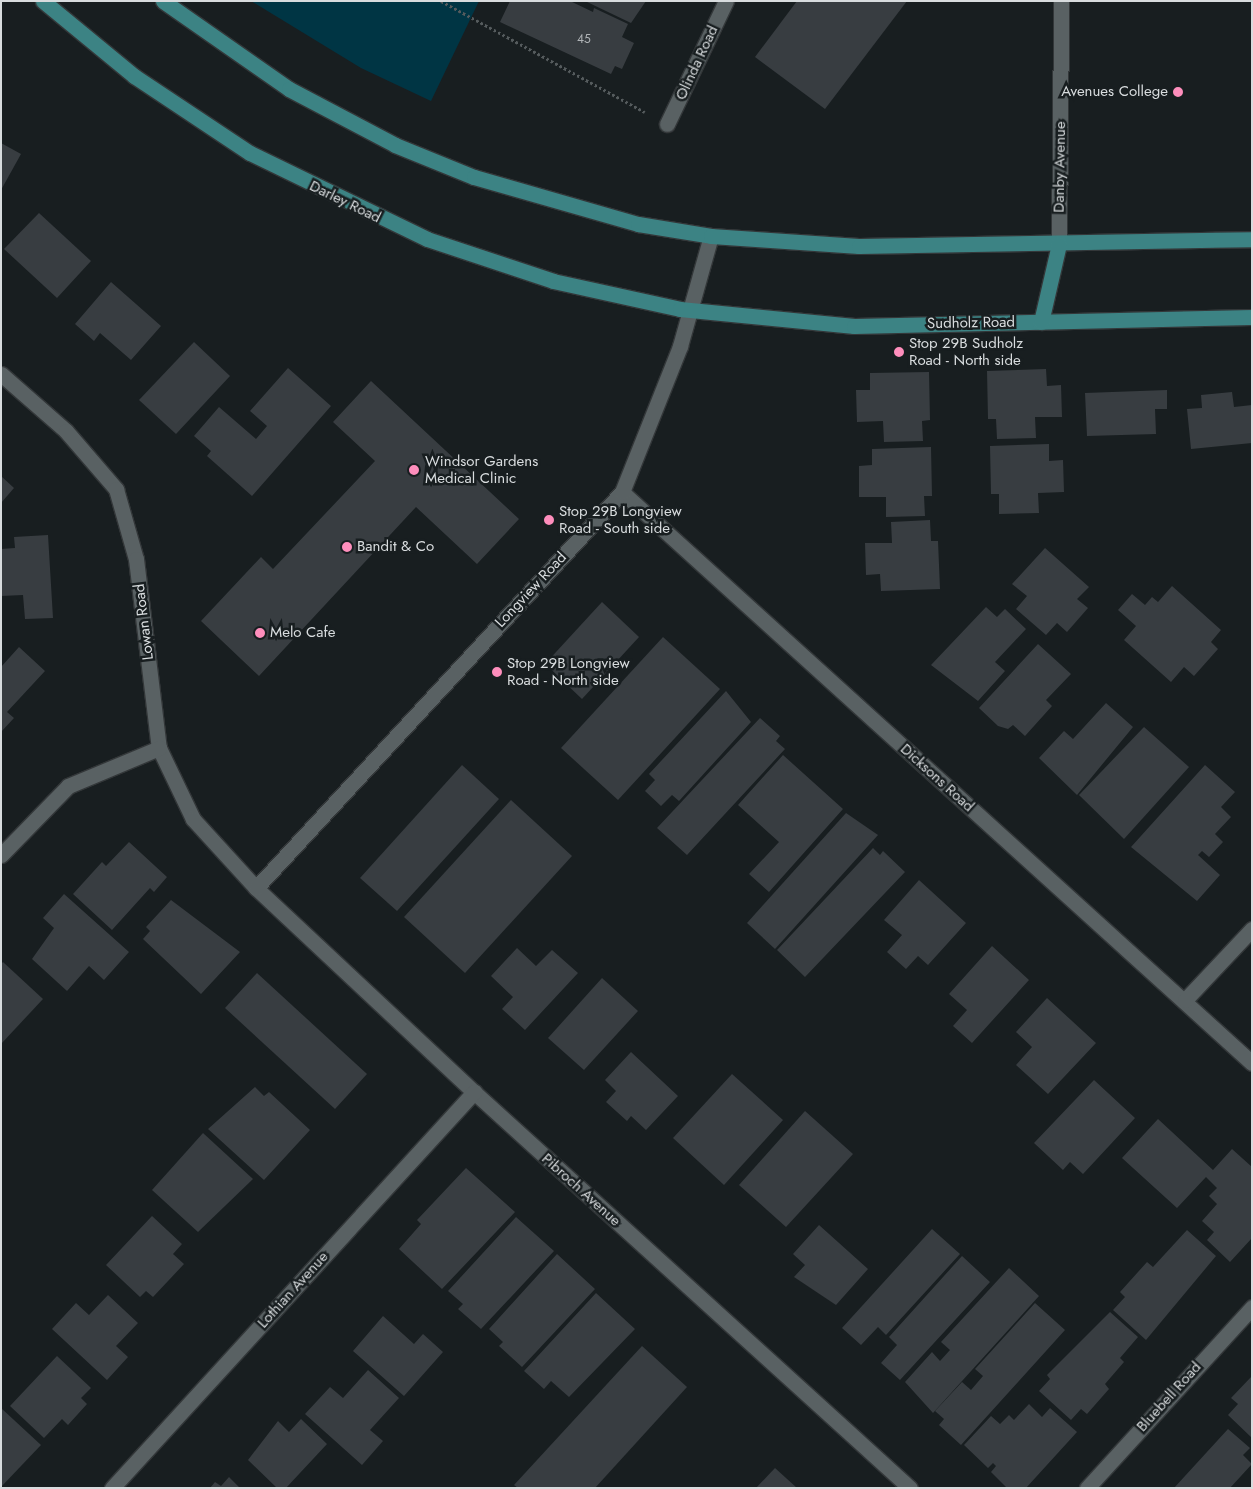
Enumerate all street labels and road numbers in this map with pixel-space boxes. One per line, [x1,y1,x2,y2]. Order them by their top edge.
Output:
street label: Olinda Road [672,23,722,103]
street label: Danby Avenue [1050,121,1070,213]
street label: Darley Road [306,177,384,227]
street label: Sudholz Road [927,313,1015,333]
street label: Longview Road [492,549,570,631]
street label: Lowan Road [130,583,158,661]
street label: Dicksons Road [896,740,978,816]
street label: Pibroch Avenue [538,1150,624,1230]
street label: Lothian Avenue [254,1248,332,1332]
street label: Bluebell Road [1133,1358,1205,1436]

